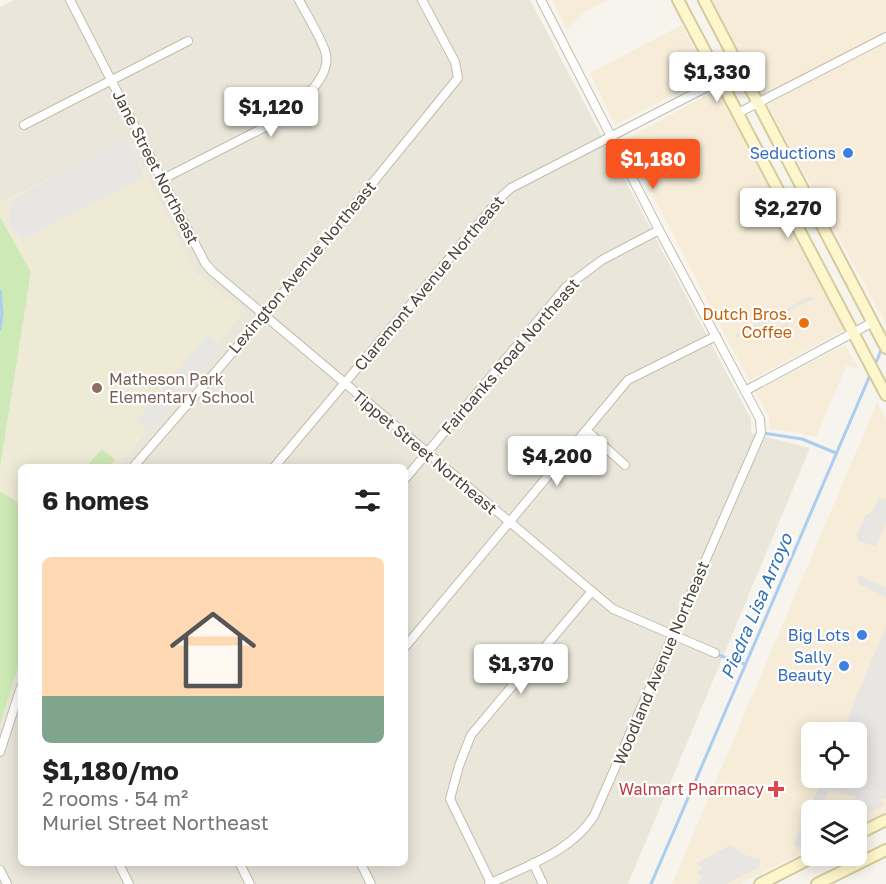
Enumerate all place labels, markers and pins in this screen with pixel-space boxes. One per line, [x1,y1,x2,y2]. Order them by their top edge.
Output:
pin: $1,330 [668,52,766,103]
pin: $1,120 [222,87,320,138]
pin: $1,180 [604,139,702,190]
place label: Seductions [750,143,836,163]
marker: Seductions [841,146,855,160]
pin: $2,270 [739,188,837,239]
place label: Dutch Bros. Coffee [702,304,792,342]
marker: Dutch Bros. Coffee [797,316,811,330]
place label: Matheson Park Elementary School [109,369,254,407]
marker: Matheson Park Elementary School [90,381,104,395]
pin: $4,200 [508,436,606,487]
place label: Big Lots [788,625,850,645]
marker: Big Lots [855,628,869,642]
pin: $1,370 [472,644,570,695]
place label: Sally Beauty [778,647,832,685]
marker: Sally Beauty [837,659,851,673]
place label: Walmart Pharmacy [619,779,764,799]
marker: Walmart Pharmacy [769,782,783,796]

